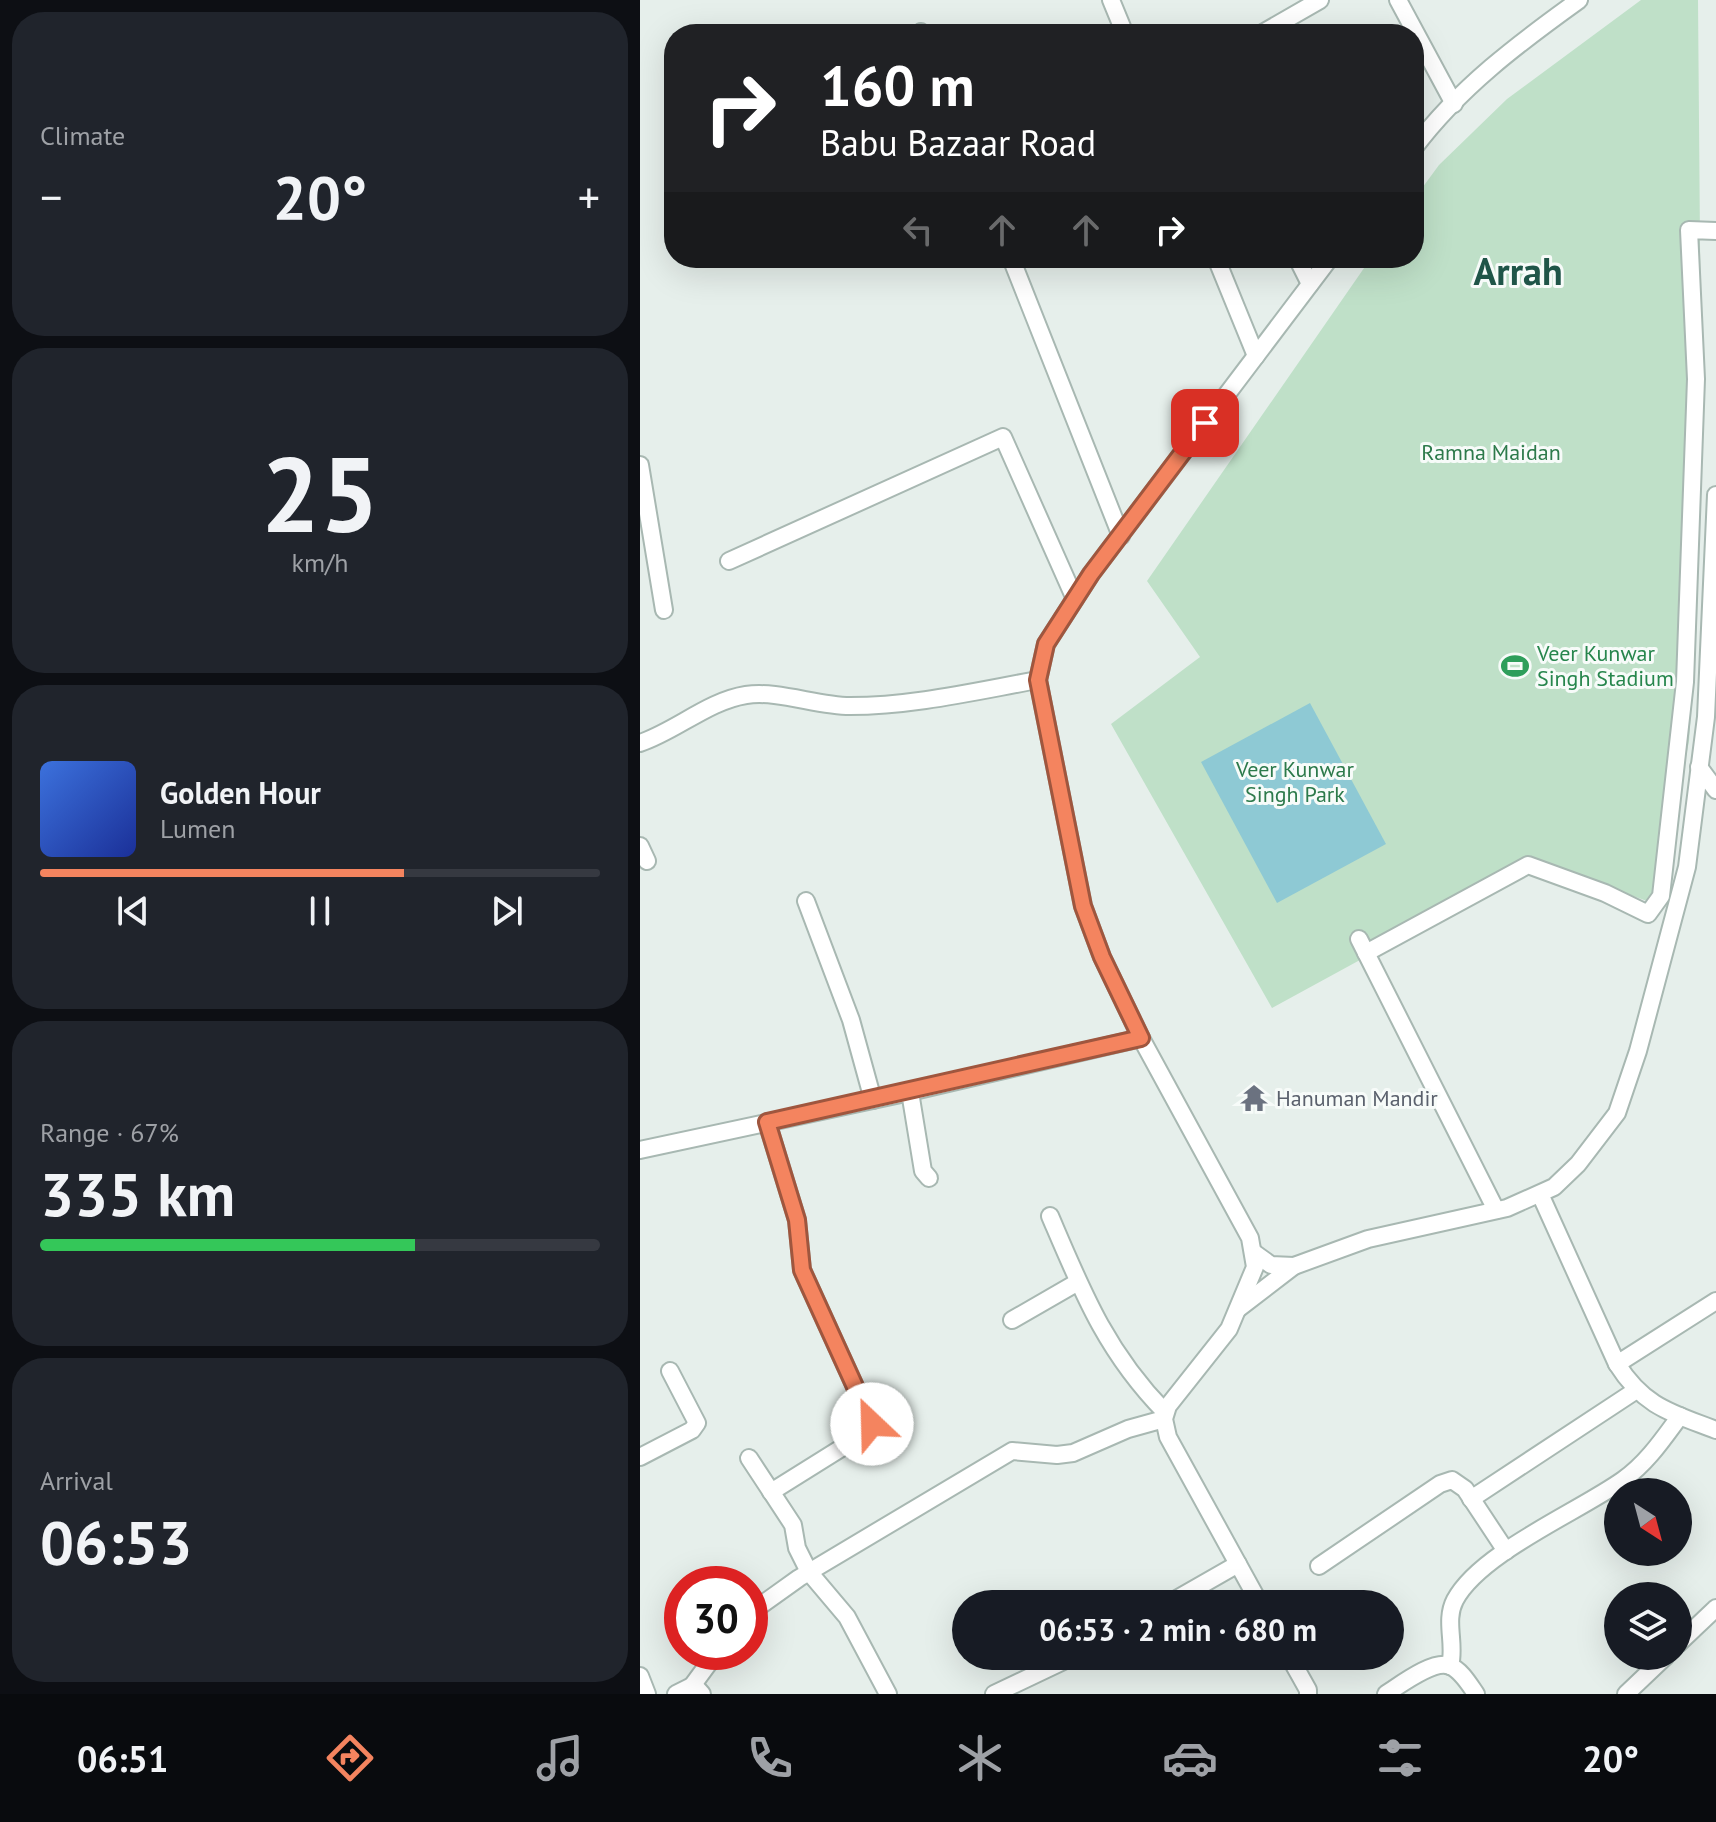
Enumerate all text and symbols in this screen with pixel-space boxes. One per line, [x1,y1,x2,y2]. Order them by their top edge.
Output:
text: 160 m [820,49,975,121]
icon: right [688,56,792,160]
text: Climate [40,119,125,152]
text: Babu Bazaar Road [820,119,1096,166]
text: 20° [273,158,367,236]
text: − [40,168,62,225]
text: + [578,168,600,225]
icon: left [896,208,940,252]
icon: ahead [980,208,1024,252]
icon: ahead [1064,208,1108,252]
icon: right [1148,208,1192,252]
district label: Arrah [1473,246,1563,295]
pin [1171,389,1239,457]
icon: arrive [1183,401,1227,445]
text: 25 [261,426,379,561]
park label: Ramna Maidan [1421,438,1561,466]
text: km/h [292,546,349,579]
place label: Veer Kunwar Singh Stadium [1536,639,1674,692]
sports icon: Veer Kunwar Singh Stadium [1500,651,1530,681]
park label: Veer Kunwar Singh Park [1235,755,1354,808]
text: Golden Hour [160,773,321,812]
text: Lumen [160,812,235,845]
icon: previous [111,889,155,933]
icon: pause [298,889,342,933]
icon: next [485,889,529,933]
temple icon: Hanuman Mandir [1239,1083,1269,1113]
place label: Hanuman Mandir [1276,1084,1438,1112]
text: Range · 67% [40,1116,179,1149]
text: 335 km [40,1155,235,1233]
position arrow [830,1382,914,1466]
text: Arrival [40,1464,113,1497]
north arrow [1604,1478,1692,1566]
map controls [1604,1478,1692,1670]
text: 06:53 [40,1503,192,1581]
speed limit sign: 30 [664,1566,768,1670]
button: layers [1604,1582,1692,1670]
text: 06:53 · 2 min · 680 m [1039,1610,1317,1649]
icon: directions [322,1730,378,1786]
icon: music [532,1730,588,1786]
icon: phone [742,1730,798,1786]
icon: climate [952,1730,1008,1786]
icon: car [1162,1730,1218,1786]
icon: filters [1372,1730,1428,1786]
text: 06:51 [77,1735,168,1782]
text: 20° [1582,1735,1639,1782]

